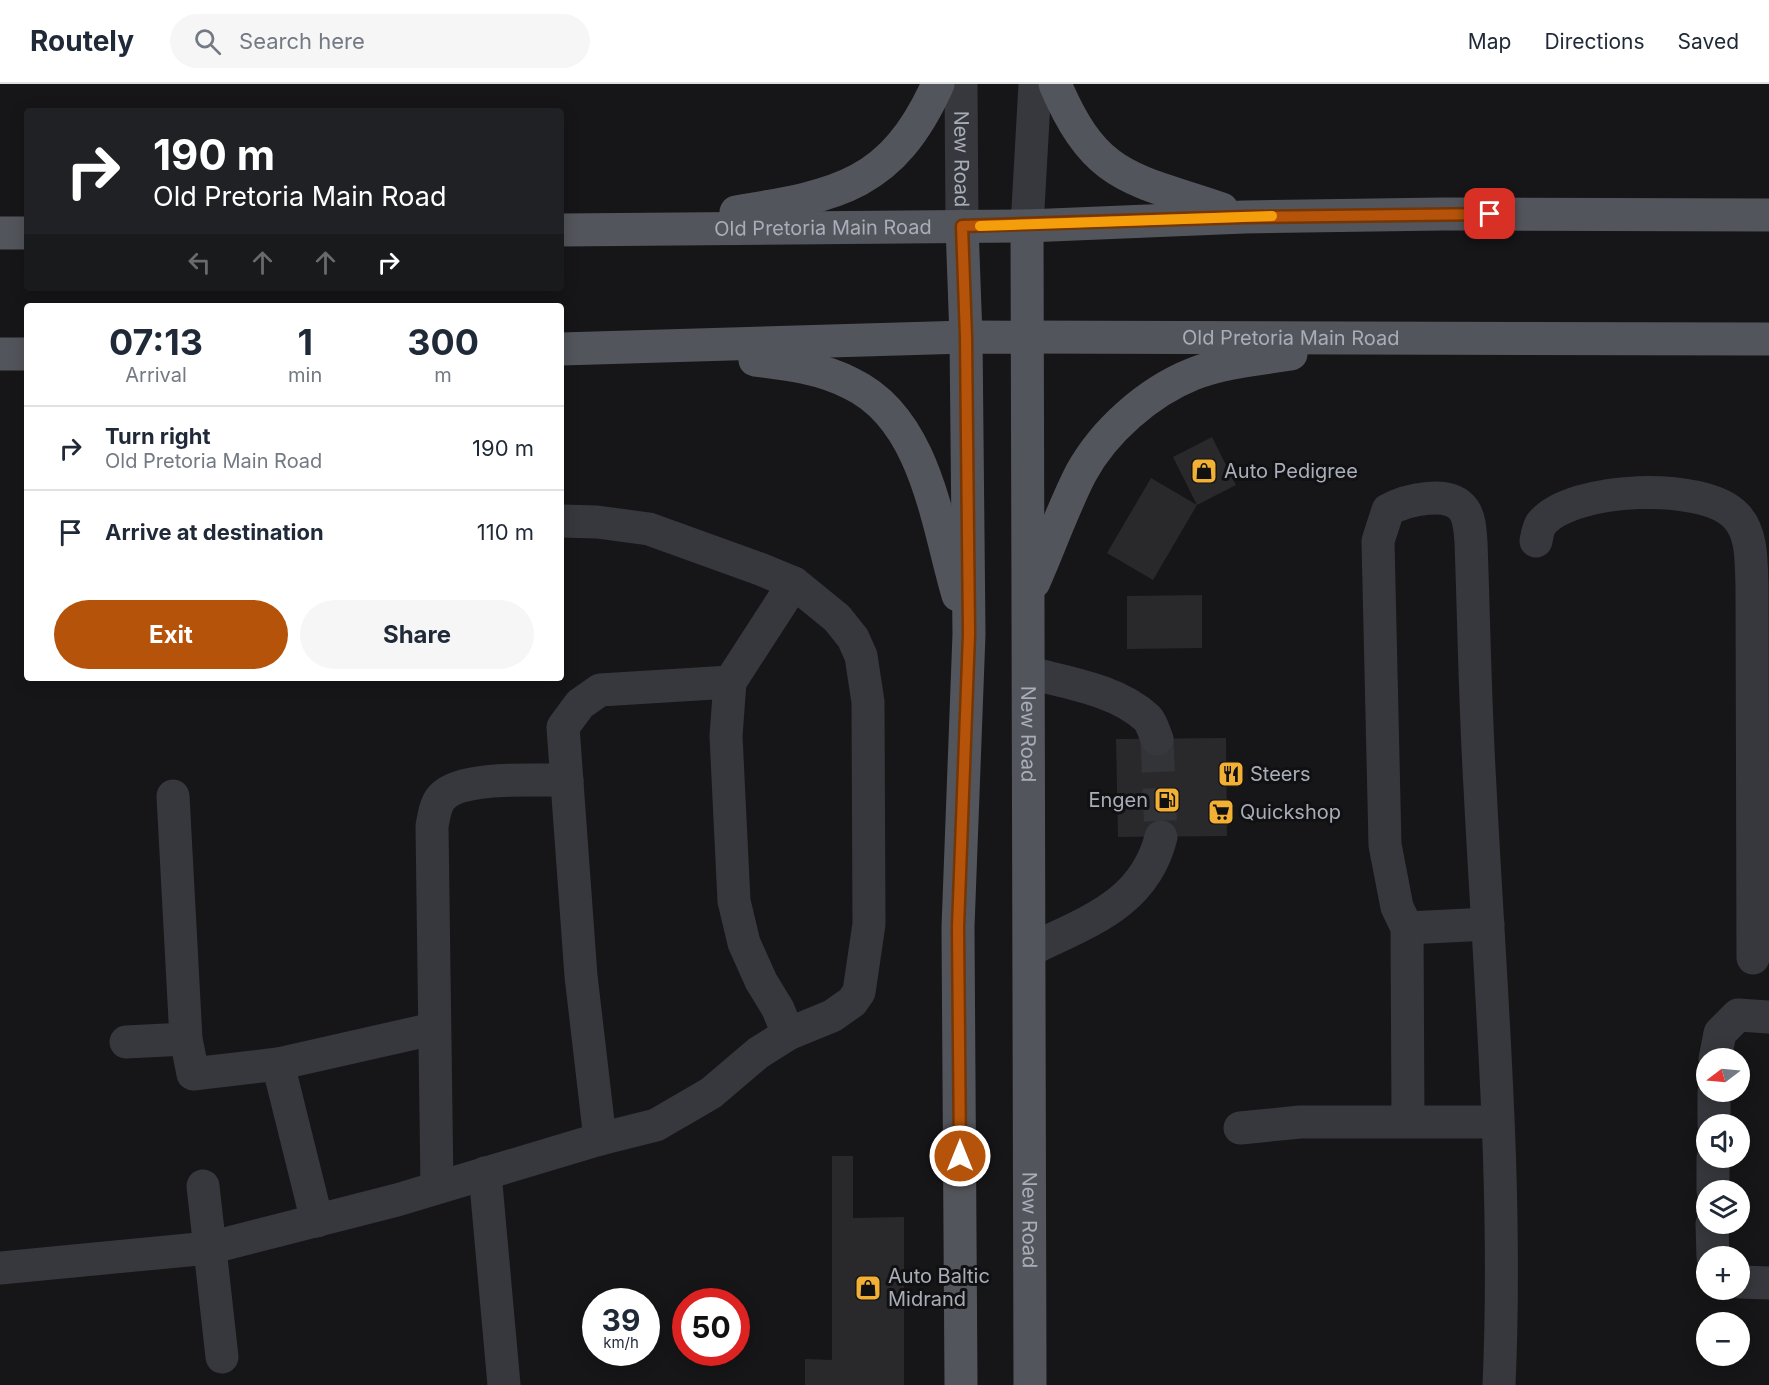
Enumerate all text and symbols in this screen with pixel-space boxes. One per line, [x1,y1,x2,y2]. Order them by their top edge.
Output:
search box [170,14,590,68]
text: Routely [30,24,134,58]
icon: search [191,25,224,58]
text: Search here [239,28,365,54]
text: Map [1468,29,1511,54]
text: Directions [1544,29,1645,54]
text: Saved [1678,29,1739,54]
street label: New Road [949,111,974,207]
text: 190 m [153,129,275,180]
icon: right [54,132,132,210]
text: Old Pretoria Main Road [153,180,446,213]
pin [1464,188,1515,239]
icon: arrive [1473,197,1506,230]
street label: Old Pretoria Main Road [714,215,932,241]
icon: left [183,246,216,279]
icon: ahead [246,246,279,279]
icon: ahead [309,246,342,279]
icon: right [372,246,405,279]
text: 07:13 [109,320,203,364]
text: 1 [297,320,313,364]
text: 300 [407,320,479,364]
street label: Old Pretoria Main Road [1182,326,1400,350]
text: Arrival [125,363,187,387]
text: min [288,363,322,387]
text: m [434,363,452,387]
text: Turn right [105,423,211,449]
icon: right [54,432,87,465]
text: 190 m [472,435,534,461]
text: Old Pretoria Main Road [105,449,322,473]
shop icon: Auto Pedigree [1189,456,1219,486]
place label: Auto Pedigree [1224,459,1358,483]
icon: arrive [54,516,87,549]
text: Arrive at destination [105,519,324,545]
text: 110 m [477,519,534,545]
button: Exit [54,600,288,669]
button: Share [300,600,534,669]
street label: New Road [1016,686,1040,782]
restaurant icon: Steers [1216,759,1246,789]
place label: Steers [1250,762,1311,786]
fuel station icon: Engen [1152,785,1182,815]
place label: Engen [1088,788,1148,812]
supermarket icon: Quickshop [1206,797,1236,827]
place label: Quickshop [1240,800,1341,824]
north arrow [1696,1048,1750,1102]
map controls [1696,1048,1750,1366]
button: sound [1696,1114,1750,1168]
position arrow [928,1124,992,1188]
street label: New Road [1017,1172,1042,1268]
button: layers [1696,1180,1750,1234]
button: + [1696,1246,1750,1300]
place label: Auto Baltic Midrand [888,1264,990,1311]
shop icon: Auto Baltic Midrand [853,1273,883,1303]
speed limit sign: 50 [672,1288,750,1366]
text: 39 [602,1302,640,1338]
button: − [1696,1312,1750,1366]
text: km/h [603,1333,639,1352]

